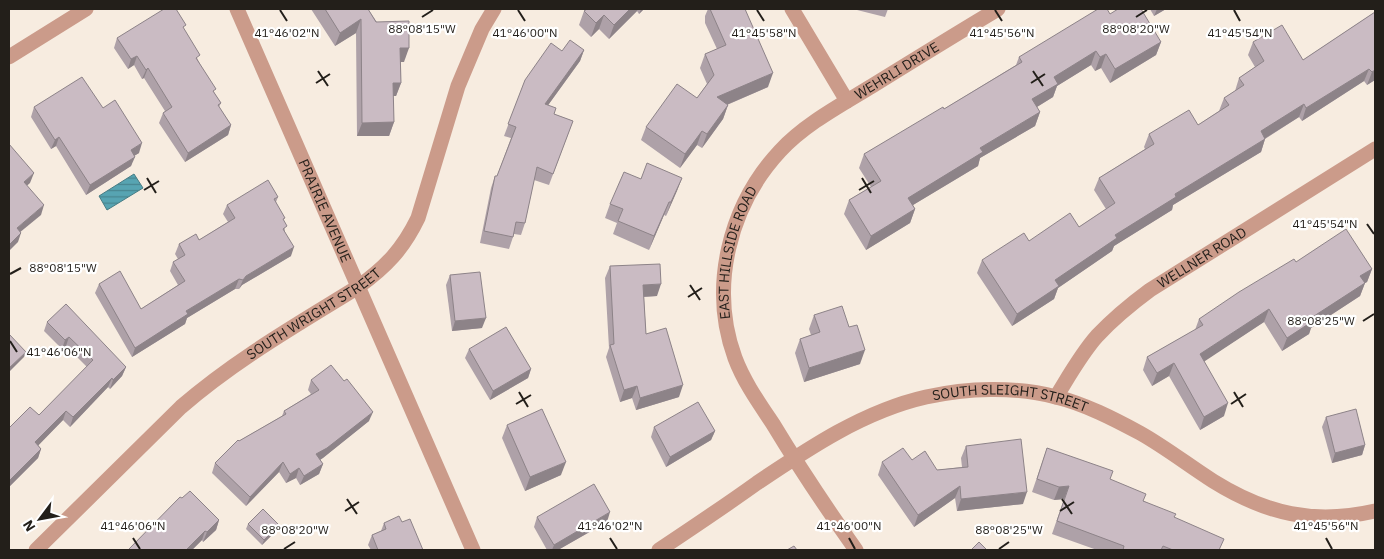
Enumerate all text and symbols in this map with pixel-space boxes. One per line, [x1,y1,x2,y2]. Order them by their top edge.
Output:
text: 88°08'15"W [388,21,456,36]
text: 88°08'20"W [1102,21,1170,36]
text: 41°46'02"N [254,25,320,40]
text: 41°46'00"N [492,25,558,40]
text: 41°45'58"N [731,25,797,40]
text: 41°45'56"N [969,25,1035,40]
text: 41°45'54"N [1207,25,1273,40]
street label: WEHRLI DRIVE [851,38,942,103]
street label: PRAIRIE AVENUE [295,156,355,265]
street label: EAST HILLSIDE ROAD [715,183,761,320]
text: 41°45'54"N [1292,216,1358,231]
street label: WELLNER ROAD [1154,223,1250,292]
text: 88°08'15"W [29,260,97,275]
street label: SOUTH WRIGHT STREET [243,264,385,363]
text: 88°08'25"W [1287,313,1355,328]
text: 41°46'06"N [26,344,92,359]
street label: SOUTH SLEIGHT STREET [931,380,1091,416]
north arrow [15,494,65,544]
text: N [19,517,39,535]
text: 41°46'06"N [100,518,166,533]
text: 41°46'02"N [577,518,643,533]
text: 41°46'00"N [816,518,882,533]
text: 41°45'56"N [1293,518,1359,533]
text: 88°08'20"W [261,522,329,537]
text: 88°08'25"W [975,522,1043,537]

